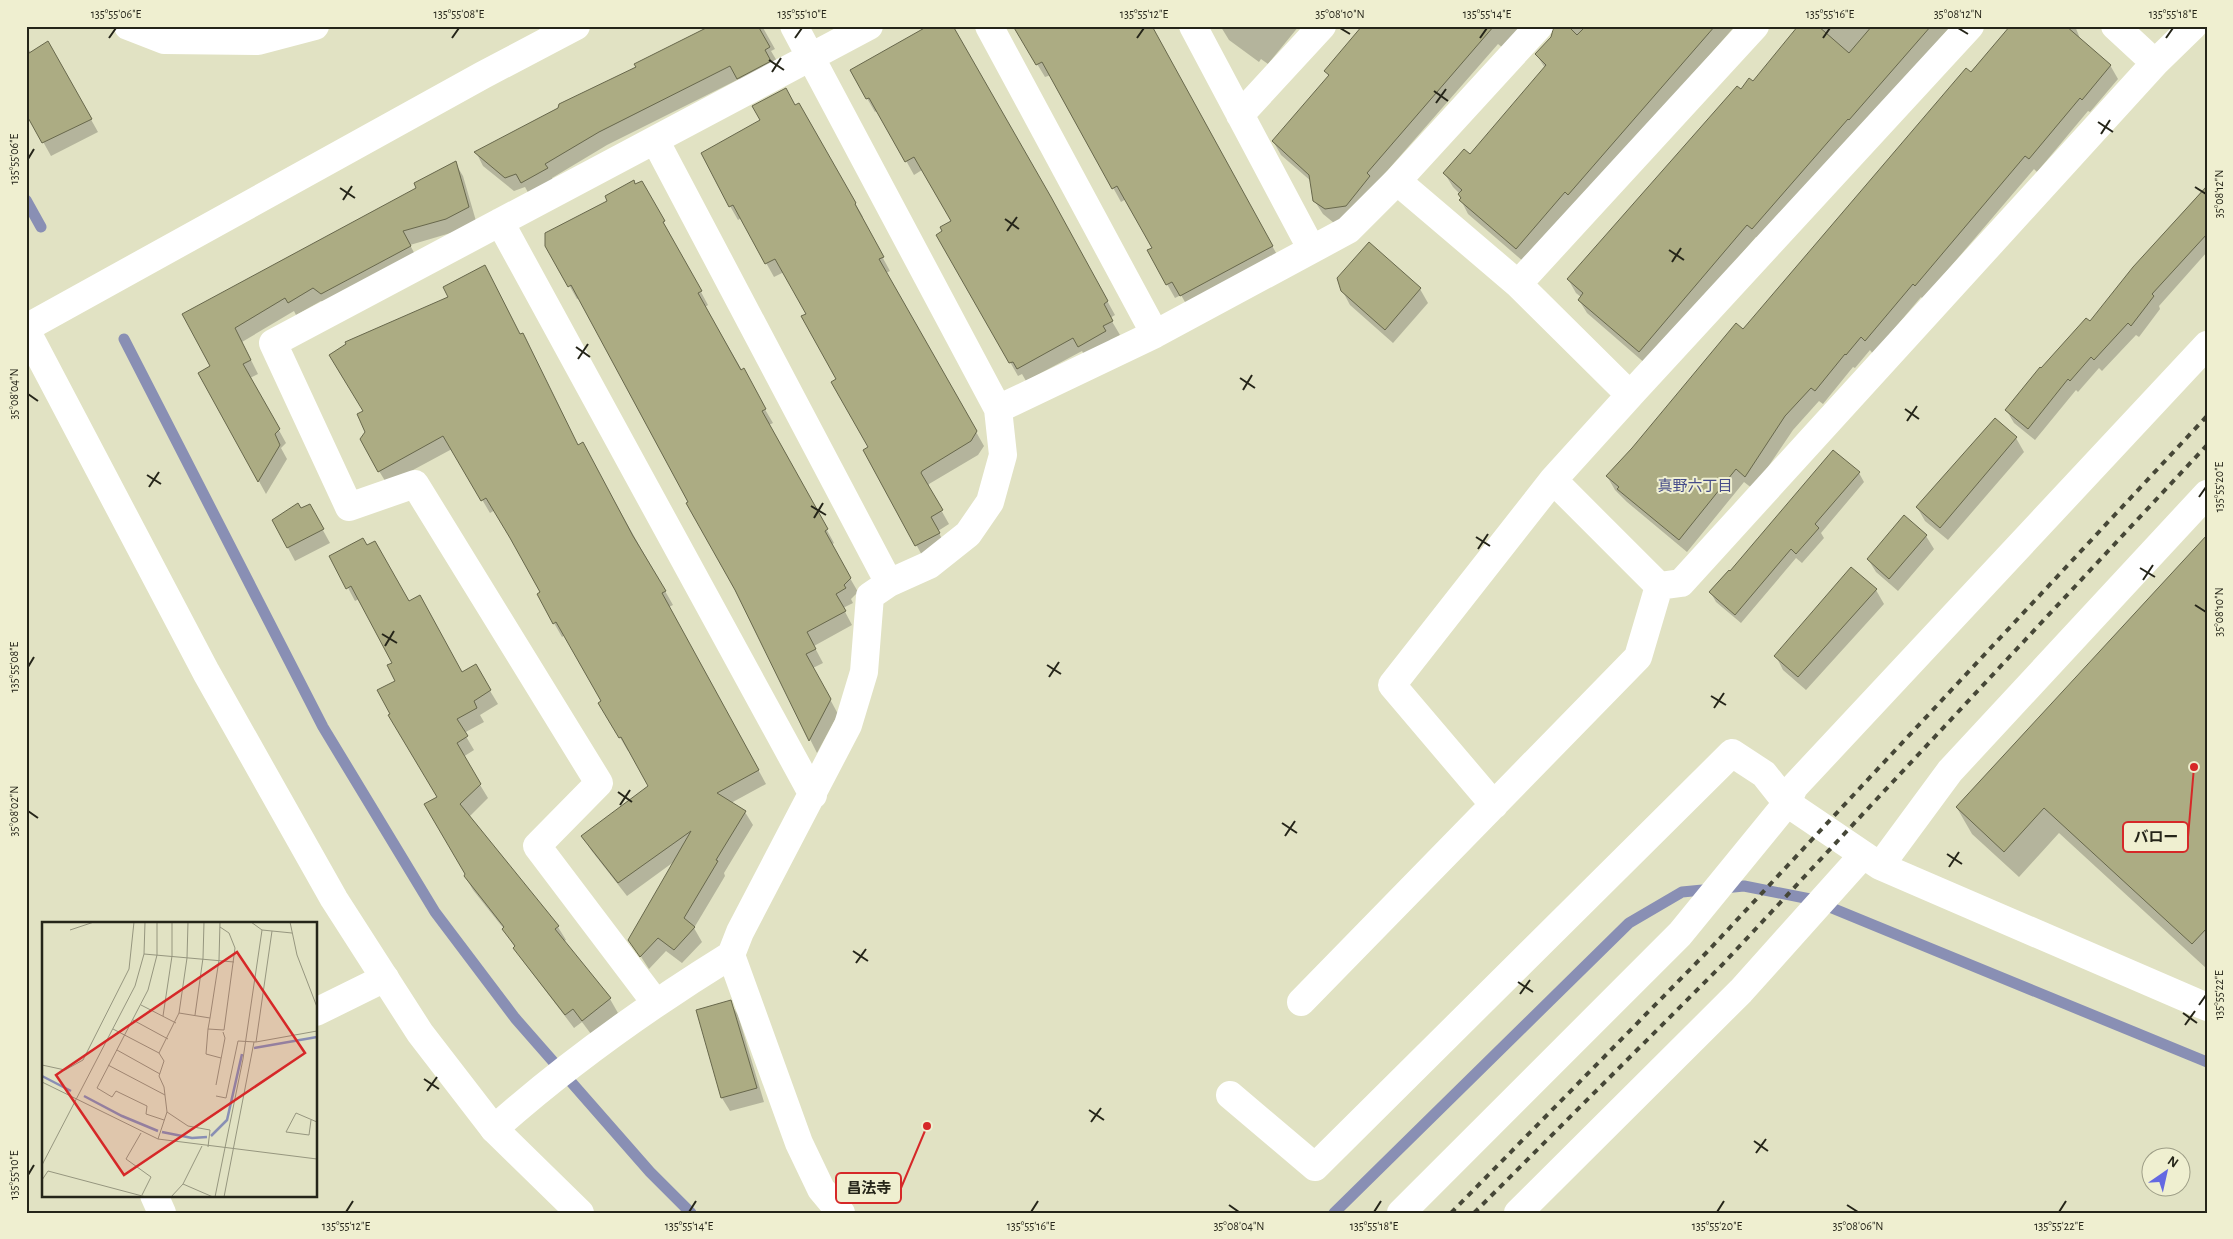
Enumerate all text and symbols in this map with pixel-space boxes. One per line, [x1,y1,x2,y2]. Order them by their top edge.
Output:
text: 135°55'06"E [91,8,142,20]
text: 135°55'08"E [434,8,485,20]
text: 135°55'10"E [777,8,827,20]
text: 135°55'12"E [1120,8,1168,20]
text: 35°08'10"N [1315,8,1365,20]
text: 135°55'14"E [1463,8,1512,20]
text: 135°55'16"E [1806,8,1854,20]
text: 35°08'12"N [1934,8,1982,20]
text: 135°55'18"E [2149,8,2198,20]
text: 135°55'06"E [8,133,20,184]
text: 35°08'12"N [2213,170,2225,218]
text: 35°08'04"N [8,368,20,420]
text: 135°55'20"E [2213,462,2225,512]
district label: 真野六丁目 [1657,478,1733,494]
text: 35°08'10"N [2213,587,2225,637]
text: 135°55'08"E [8,641,20,692]
text: 35°08'02"N [8,786,20,836]
callout: バロー [2123,822,2188,852]
text: バロー [2133,829,2179,845]
inset map [42,922,318,1196]
text: 135°55'22"E [2213,970,2225,1020]
north arrow [2140,1146,2190,1196]
text: 135°55'10"E [8,1150,20,1200]
text: N [2165,1154,2181,1171]
callout: 昌法寺 [836,1173,901,1203]
text: 昌法寺 [846,1180,892,1196]
text: 135°55'12"E [322,1220,370,1232]
text: 135°55'14"E [665,1220,714,1232]
text: 135°55'16"E [1007,1220,1055,1232]
text: 35°08'04"N [1213,1220,1265,1232]
text: 135°55'18"E [1350,1220,1399,1232]
text: 135°55'20"E [1692,1220,1742,1232]
text: 35°08'06"N [1832,1220,1884,1232]
text: 135°55'22"E [2034,1220,2084,1232]

